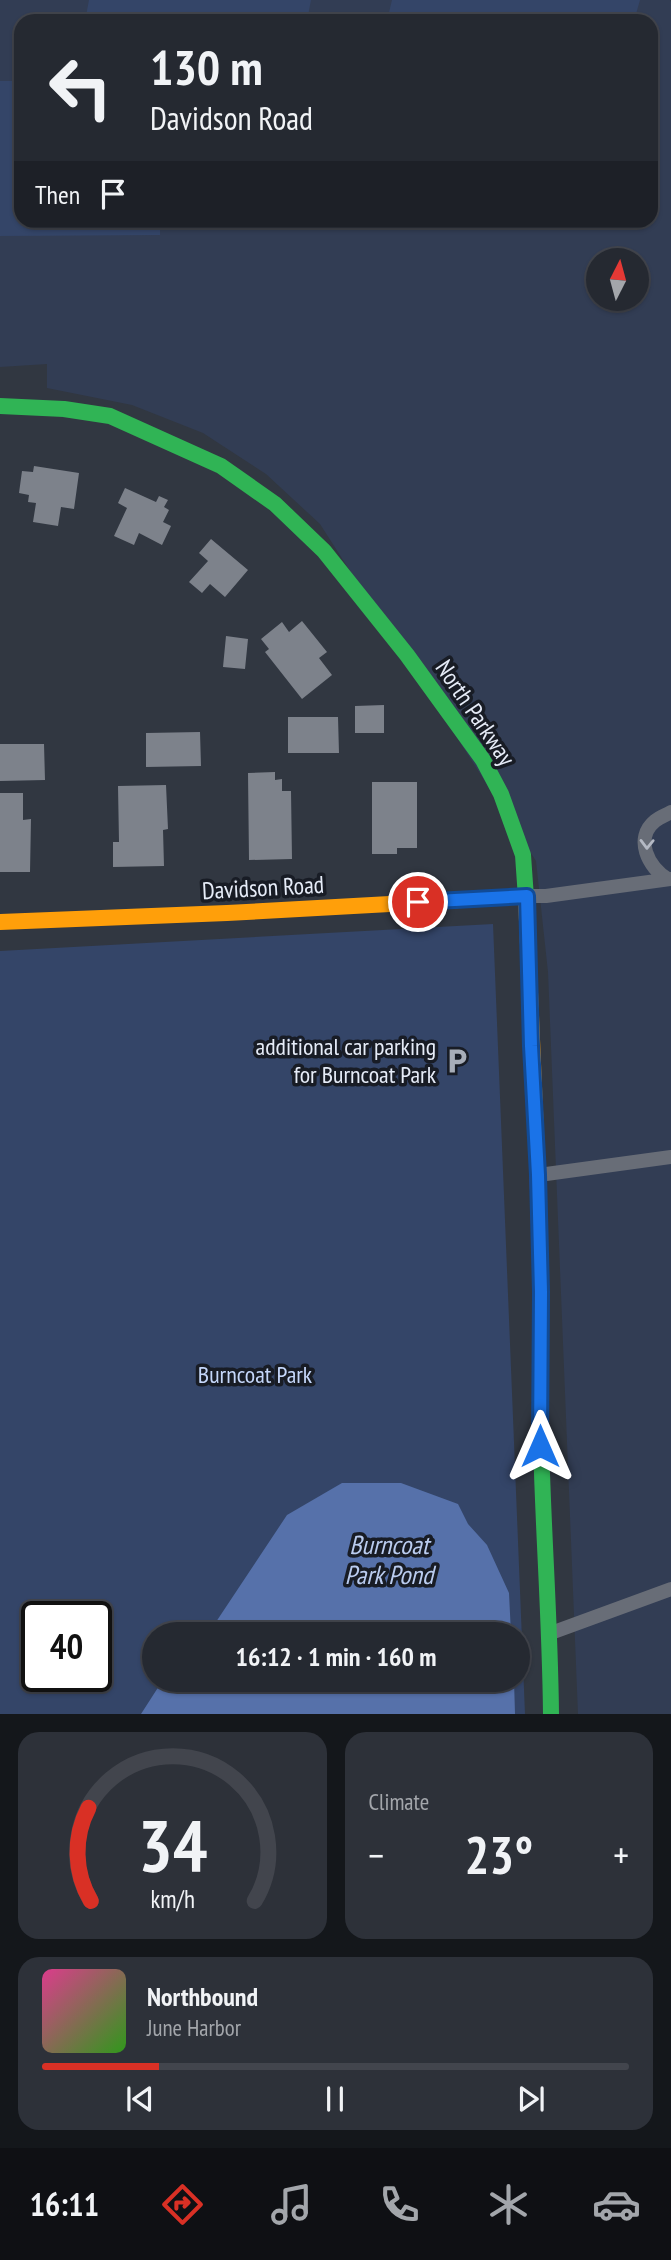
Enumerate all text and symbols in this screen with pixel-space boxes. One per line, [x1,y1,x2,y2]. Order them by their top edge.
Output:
text: 130 m [150,35,263,99]
icon: left [35,42,126,133]
text: Davidson Road [150,97,313,139]
icon: arrive [94,175,132,213]
text: Then [35,178,80,211]
north arrow [586,248,649,312]
map controls [586,248,649,311]
street label: North Parkway [429,654,522,772]
one-way arrow [639,839,654,850]
street label: Davidson Road [201,869,325,906]
pin [388,872,448,932]
icon: arrive [399,883,437,921]
place label: additional car parking for Burncoat Park [256,1031,437,1090]
parking icon: additional car parking for Burncoat Park [442,1046,472,1076]
park label: Burncoat Park [198,1359,313,1390]
position arrow [503,1409,577,1483]
water label: Burncoat Park Pond [345,1528,437,1591]
speed limit sign: 40 [21,1601,112,1692]
text: 16:12 · 1 min · 160 m [236,1640,436,1673]
text: Climate [369,1787,429,1816]
text: 34 [137,1798,207,1892]
text: 23° [464,1821,533,1888]
text: − [369,1830,384,1879]
text: + [613,1830,629,1879]
text: km/h [150,1883,194,1915]
text: Northbound [147,1980,258,2013]
text: June Harbor [147,2013,241,2042]
icon: previous [121,2080,159,2118]
icon: pause [316,2080,354,2118]
icon: next [512,2080,550,2118]
icon: directions [158,2180,207,2229]
icon: music [267,2180,316,2229]
icon: phone [375,2180,424,2229]
icon: climate [484,2180,533,2229]
icon: car [592,2180,641,2229]
text: 16:11 [30,2183,99,2225]

